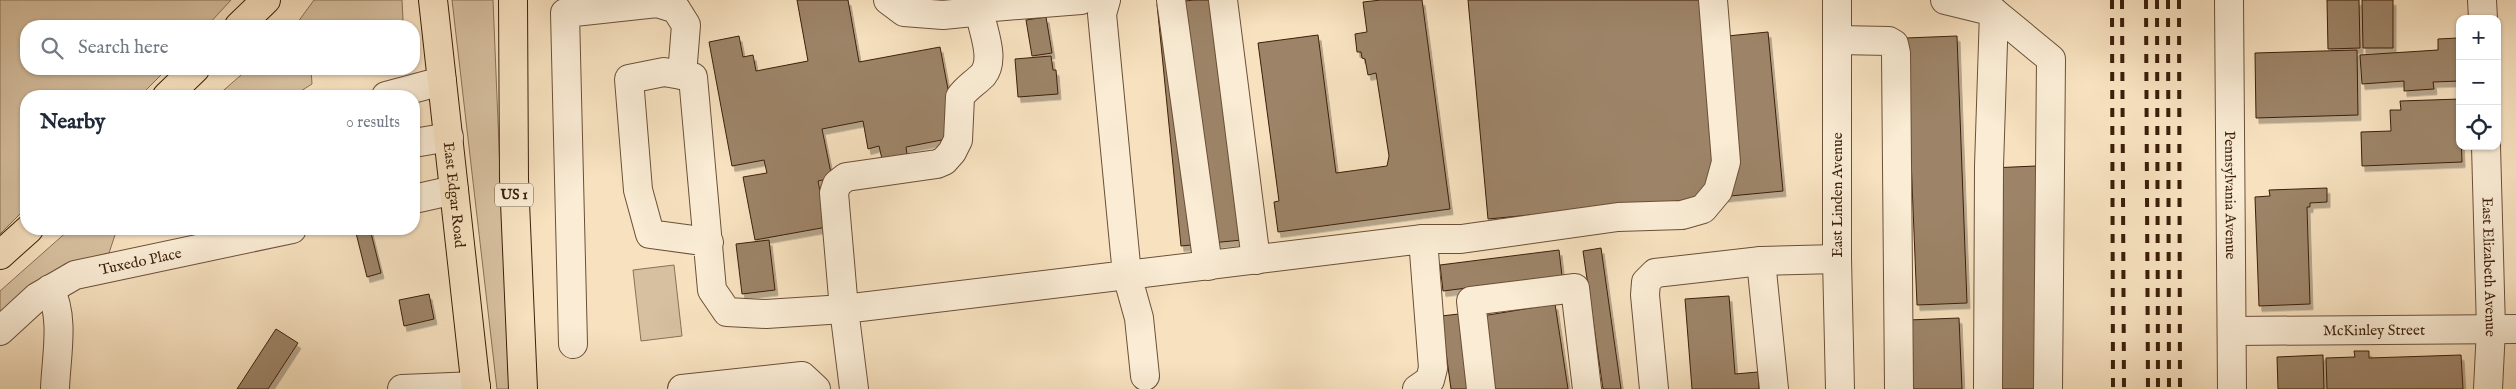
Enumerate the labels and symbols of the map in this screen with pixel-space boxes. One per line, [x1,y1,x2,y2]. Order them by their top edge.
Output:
street label: Pennsylvania Avenue [2221,131,2241,259]
street label: East Linden Avenue [1828,132,1847,258]
street label: East Edgar Road [439,141,470,250]
road number: US 1 [495,184,533,206]
street label: East Elizabeth Avenue [2478,197,2501,337]
street label: Tuxedo Place [98,243,183,279]
street label: McKinley Street [2323,320,2425,340]

